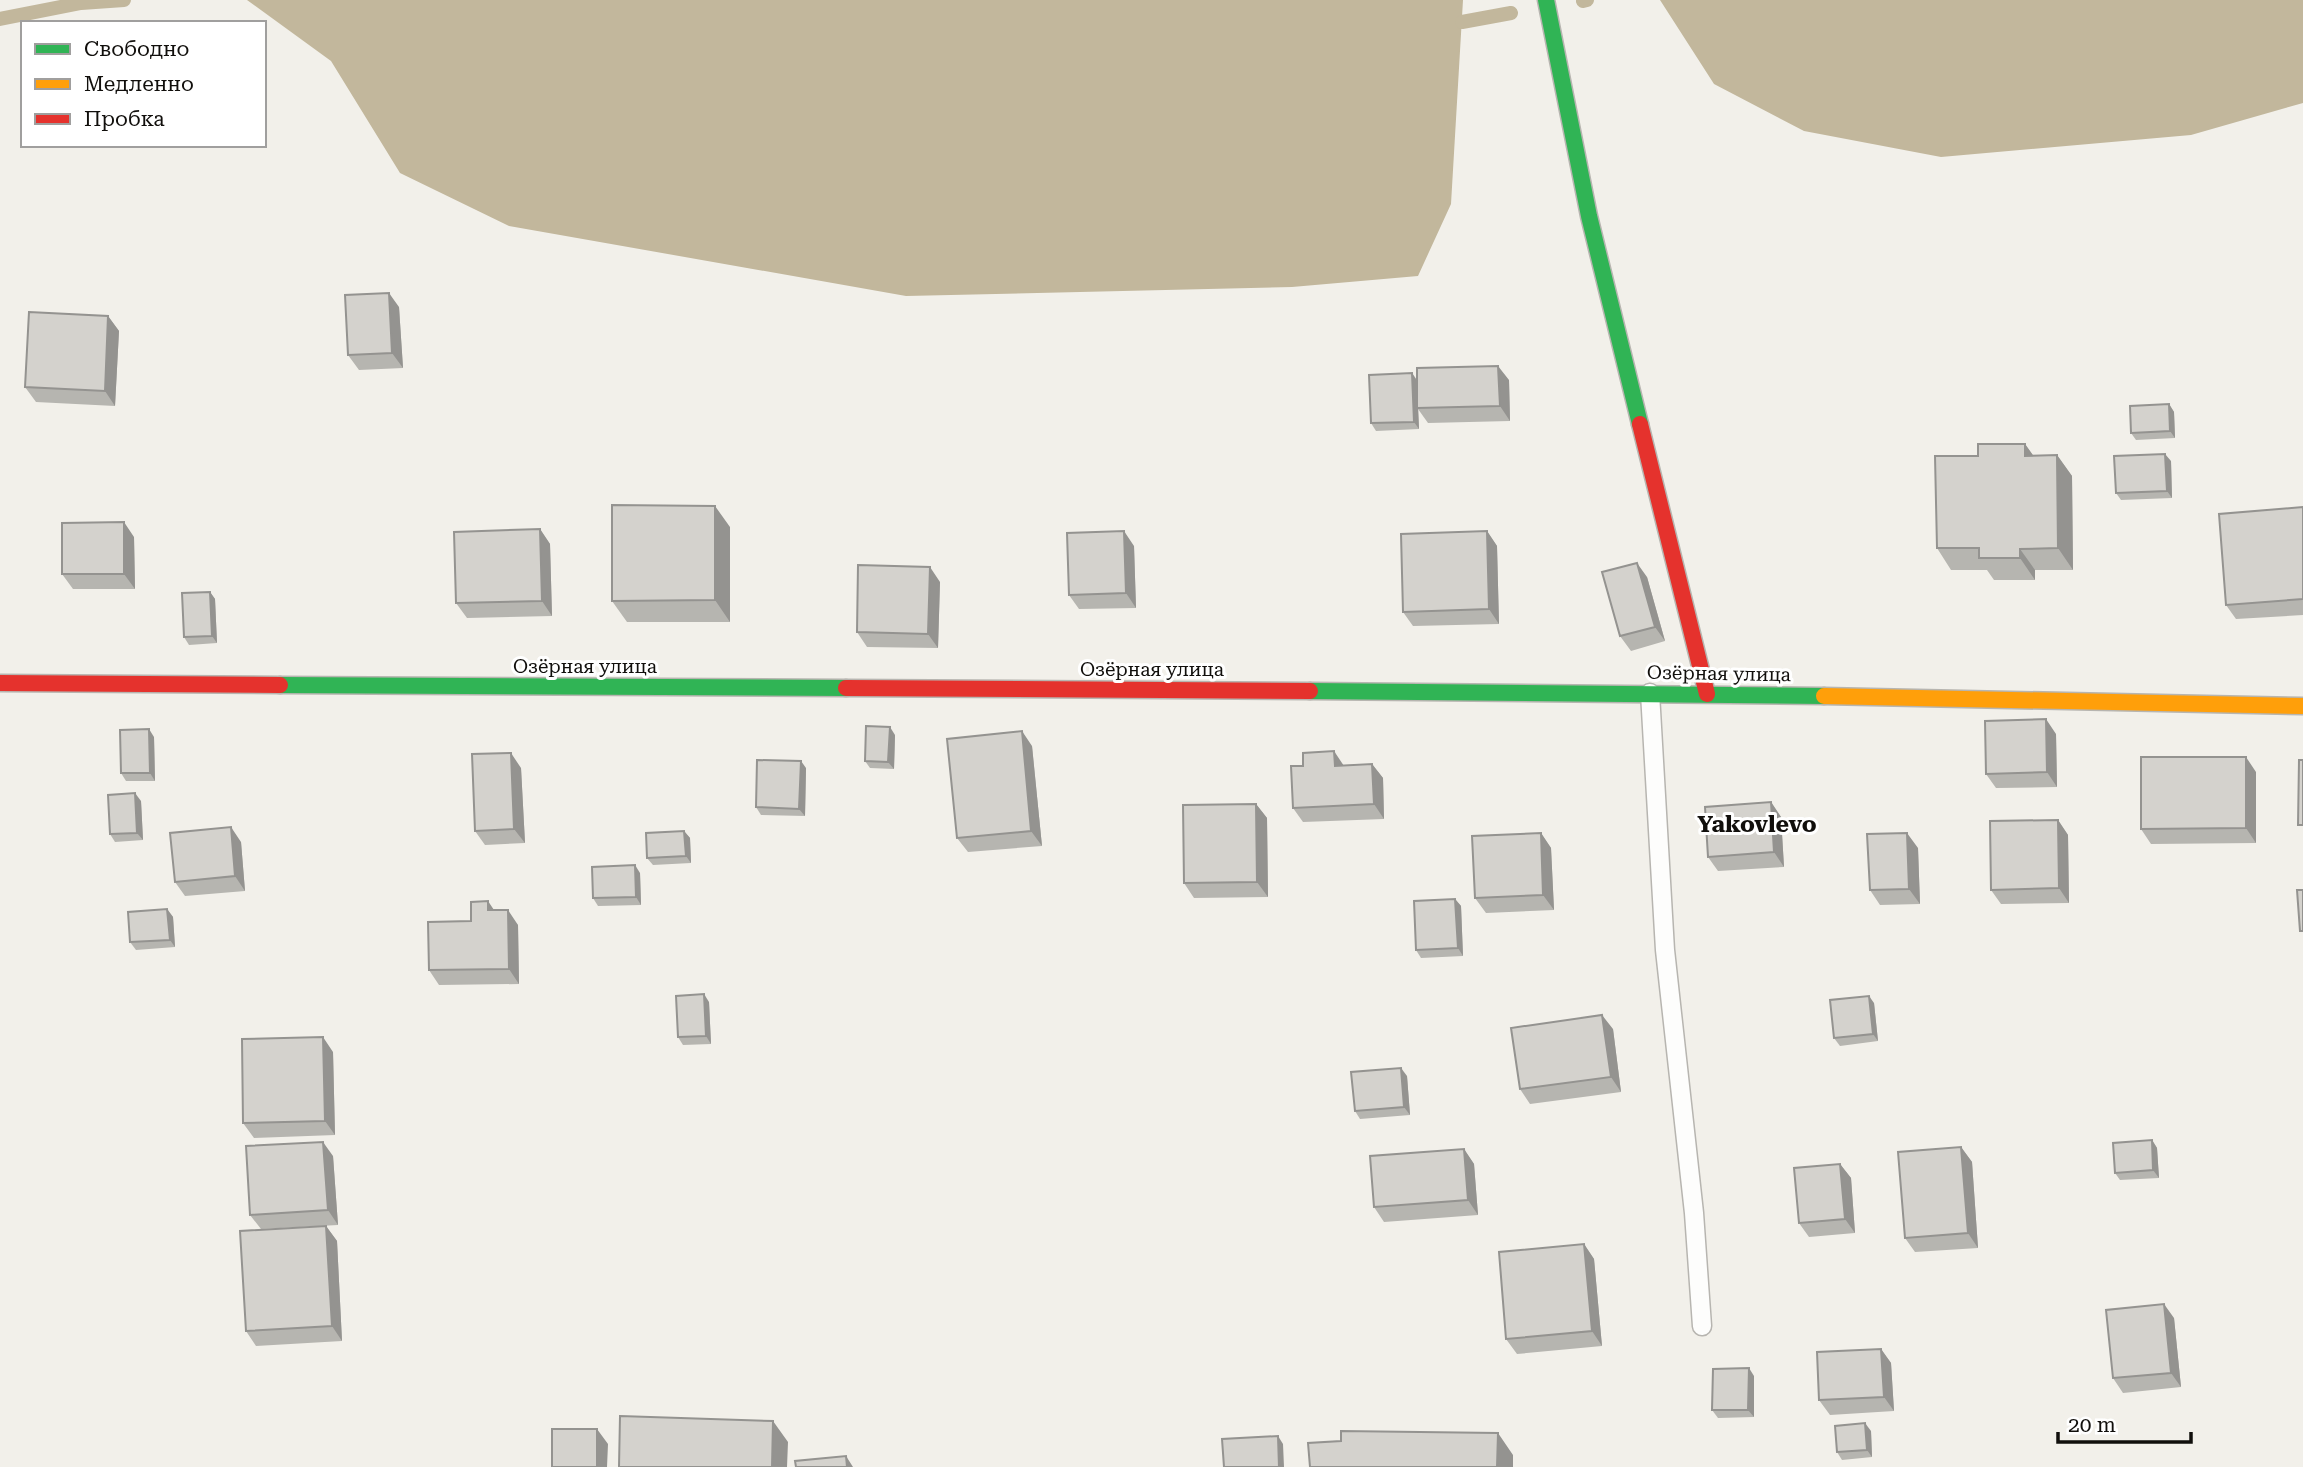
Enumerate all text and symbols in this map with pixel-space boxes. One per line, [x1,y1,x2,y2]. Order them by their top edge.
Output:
legend [21,21,266,147]
text: Свободно [84,37,190,61]
text: Медленно [84,72,194,96]
text: Пробка [84,107,165,131]
street label: Озёрная улица [513,655,658,678]
street label: Озёрная улица [1080,658,1225,681]
street label: Озёрная улица [1647,661,1792,686]
district label: Yakovlevo [1697,811,1817,838]
scale bar [2058,1400,2191,1444]
text: 20 m [2068,1413,2116,1437]

